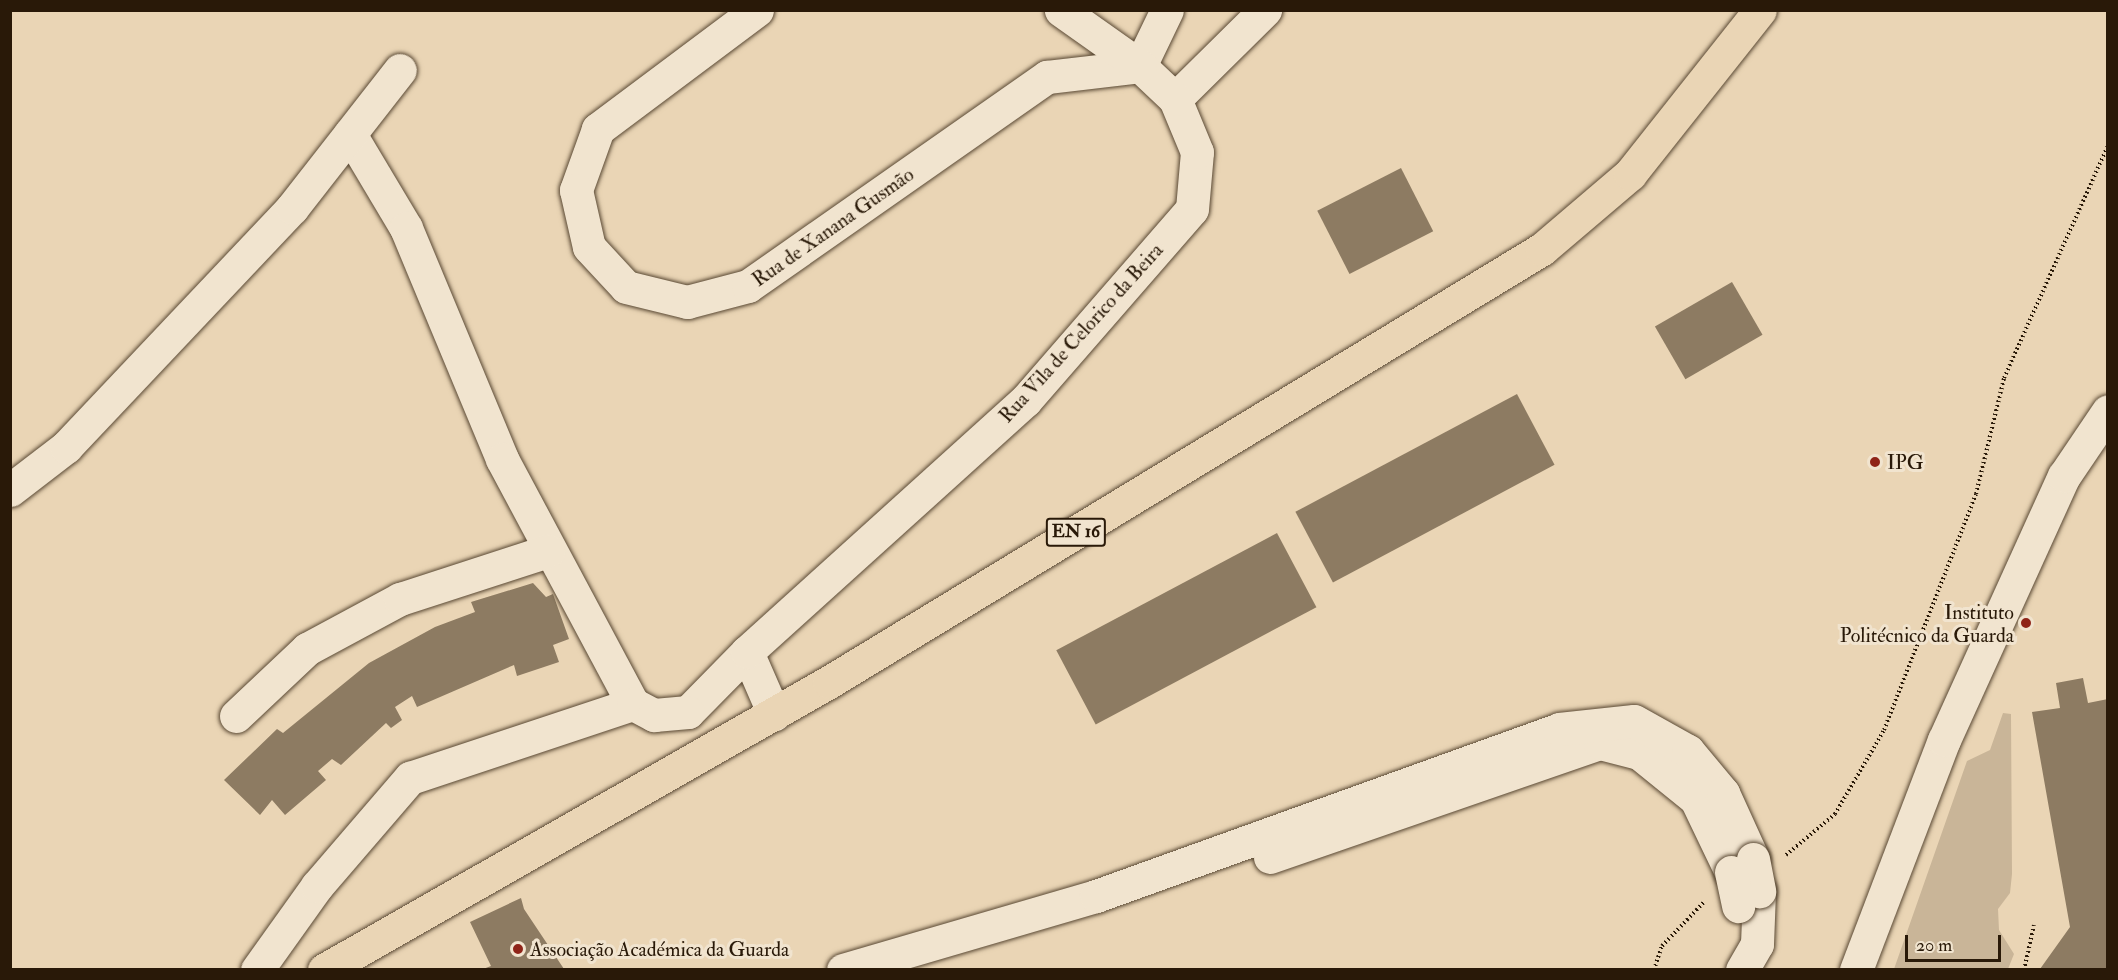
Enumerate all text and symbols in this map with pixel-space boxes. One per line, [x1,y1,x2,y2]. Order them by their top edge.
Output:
street label: Rua de Xanana Gusmão [748,162,918,292]
street label: Rua Vila de Celorico da Beira [994,238,1168,428]
place label: IPG [1887,450,1924,474]
marker: IPG [1868,455,1882,469]
road number: EN 16 [1044,517,1108,547]
place label: Instituto Politécnico da Guarda [1840,600,2014,647]
marker: Instituto Politécnico da Guarda [2019,616,2033,630]
scale bar [1908,923,2004,961]
text: 20 m [1916,934,1952,957]
place label: Associação Académica da Guarda [530,937,789,961]
marker: Associação Académica da Guarda [511,942,525,956]

